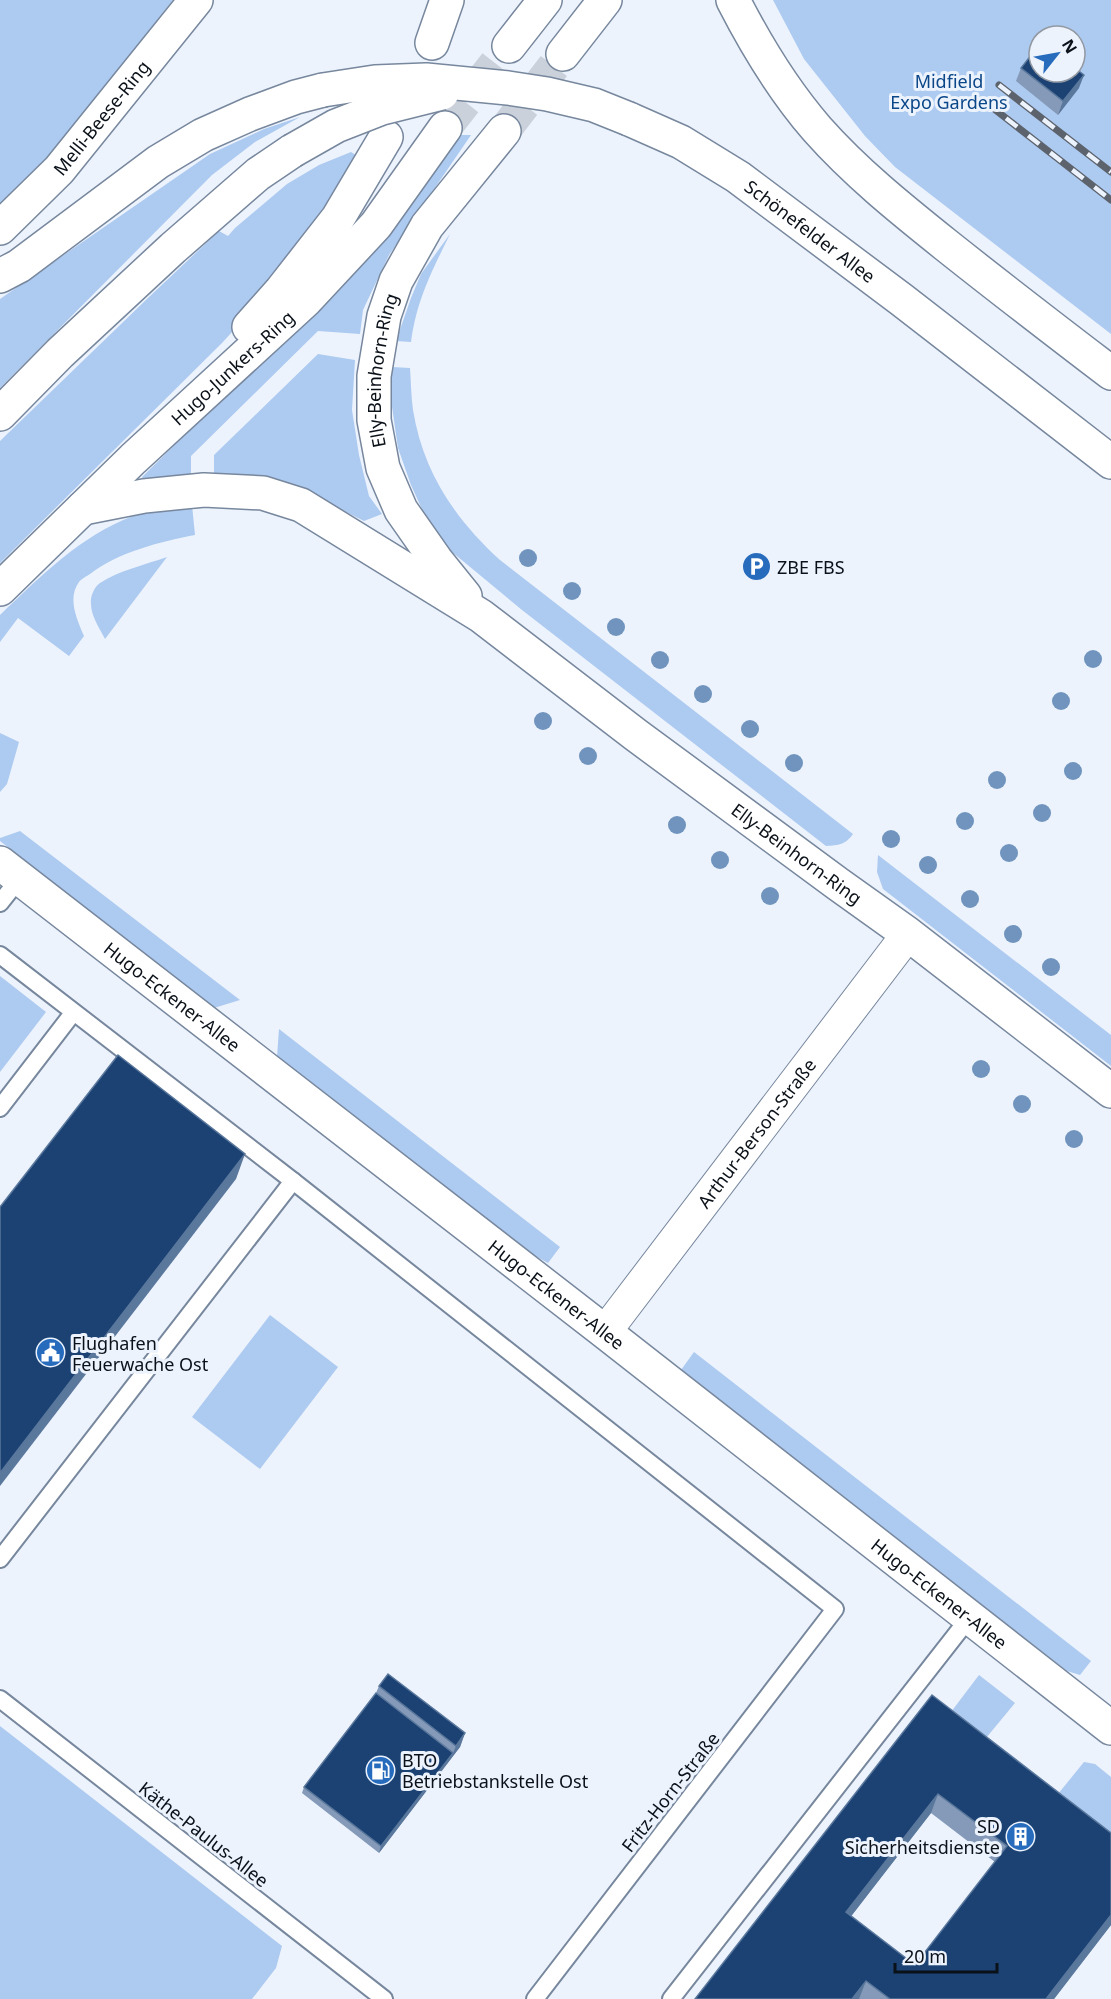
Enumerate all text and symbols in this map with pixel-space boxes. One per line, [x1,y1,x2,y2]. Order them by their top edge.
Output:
north arrow [1027,24,1087,84]
text: N [1057,35,1083,58]
street label: Melli-Beese-Ring [48,55,155,180]
park label: Midfield Expo Gardens [890,69,1008,114]
street label: Schönefelder Allee [740,174,880,288]
street label: Elly-Beinhorn-Ring [362,290,403,450]
street label: Hugo-Junkers-Ring [166,305,299,430]
parking icon: ZBE FBS [740,551,772,583]
place label: ZBE FBS [777,555,845,579]
street label: Elly-Beinhorn-Ring [727,797,867,909]
street label: Hugo-Eckener-Allee [99,936,245,1057]
street label: Arthur-Berson-Straße [692,1054,821,1213]
street label: Hugo-Eckener-Allee [483,1234,629,1355]
place label: Flughafen Feuerwache Ost [72,1331,209,1376]
public building icon: Flughafen Feuerwache Ost [35,1337,67,1369]
street label: Hugo-Eckener-Allee [866,1533,1012,1654]
street label: Fritz-Horn-Straße [616,1727,724,1857]
place label: BTO Betriebstankstelle Ost [402,1748,589,1793]
fuel station icon: BTO Betriebstankstelle Ost [365,1754,397,1786]
street label: Käthe-Paulus-Allee [134,1776,274,1892]
place label: SD Sicherheitsdienste [845,1814,1000,1859]
building icon: SD Sicherheitsdienste [1005,1820,1037,1852]
scale bar [895,1936,997,1974]
text: 20 m [904,1944,946,1968]

